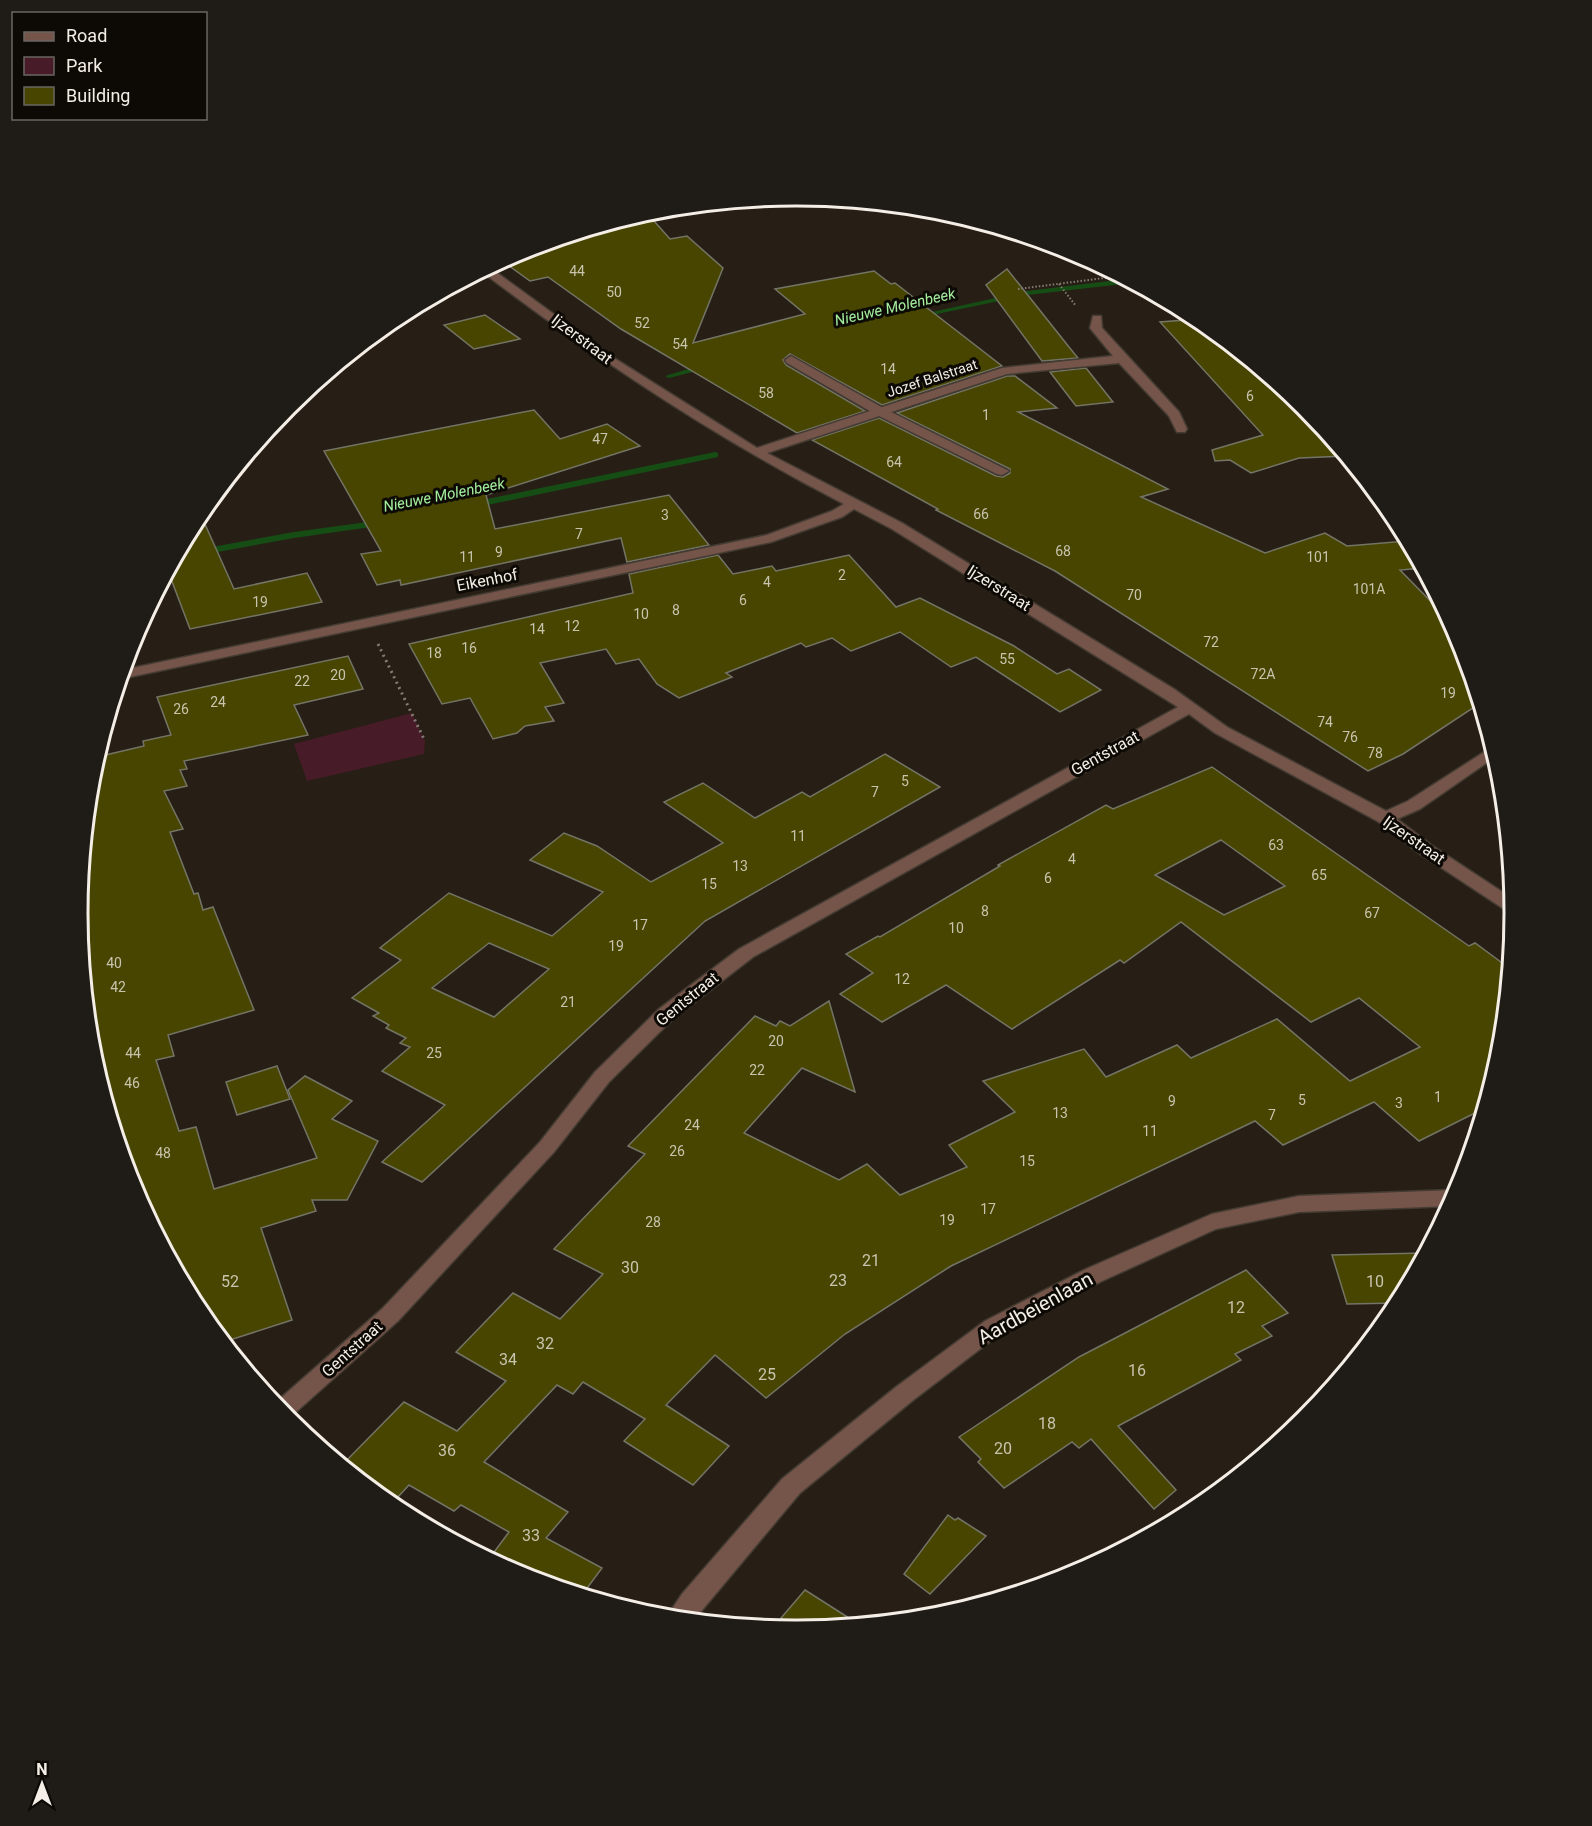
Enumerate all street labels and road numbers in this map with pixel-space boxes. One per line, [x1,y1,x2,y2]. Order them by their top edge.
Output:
street label: Ijzerstraat [548,310,616,368]
street label: Jozef Balstraat [885,356,980,400]
street label: Ijzerstraat [964,561,1034,615]
street label: Eikenhof [455,565,520,595]
street label: Gentstraat [1068,727,1142,779]
street label: Ijzerstraat [1379,812,1449,868]
street label: Gentstraat [652,968,722,1030]
street label: Aardbeienlaan [973,1267,1097,1349]
street label: Gentstraat [318,1317,386,1381]

